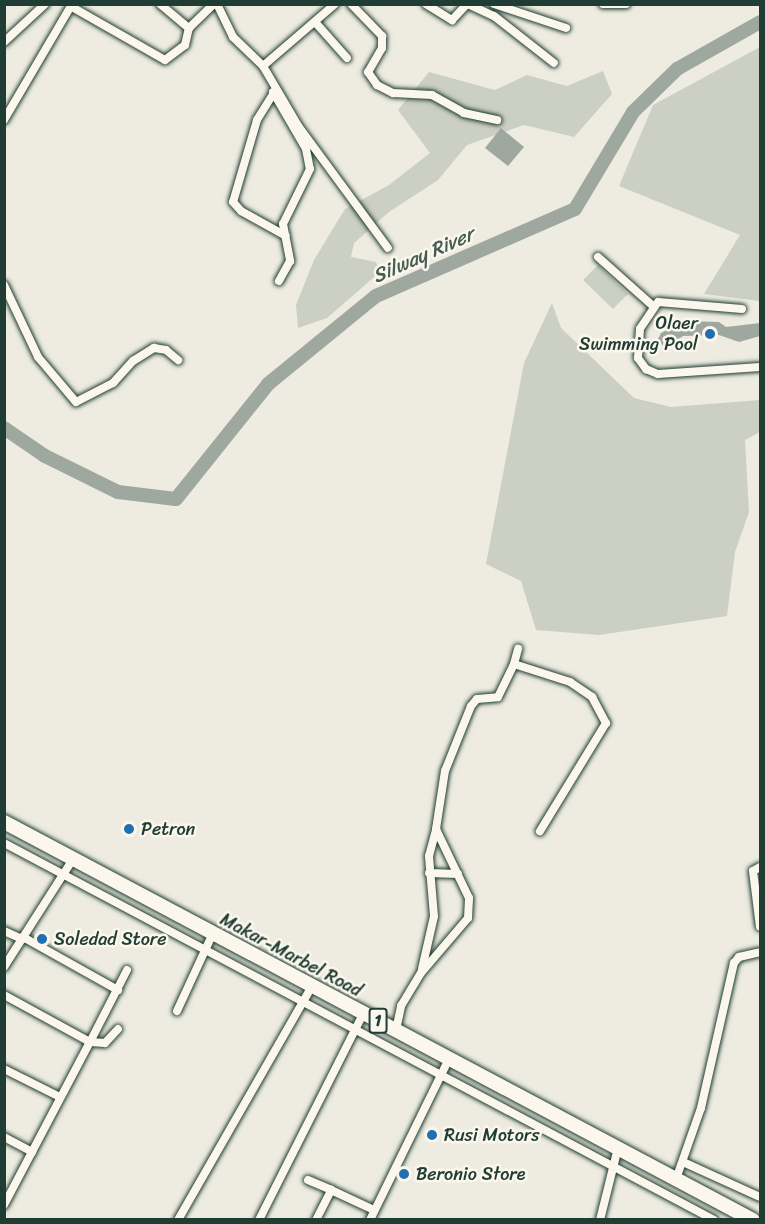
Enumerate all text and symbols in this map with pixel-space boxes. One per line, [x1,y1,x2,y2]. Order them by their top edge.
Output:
water label: Silway River [369,222,477,288]
place label: Olaer Swimming Pool [579,313,698,356]
marker: Olaer Swimming Pool [703,327,717,341]
place label: Petron [141,818,195,840]
marker: Petron [122,822,136,836]
street label: Makar-Marbel Road [216,909,366,1001]
place label: Soledad Store [54,928,166,950]
marker: Soledad Store [35,932,49,946]
road number: 1 [368,1008,388,1034]
place label: Rusi Motors [444,1124,538,1146]
marker: Rusi Motors [425,1128,439,1142]
place label: Beronio Store [416,1163,527,1185]
marker: Beronio Store [397,1167,411,1181]

